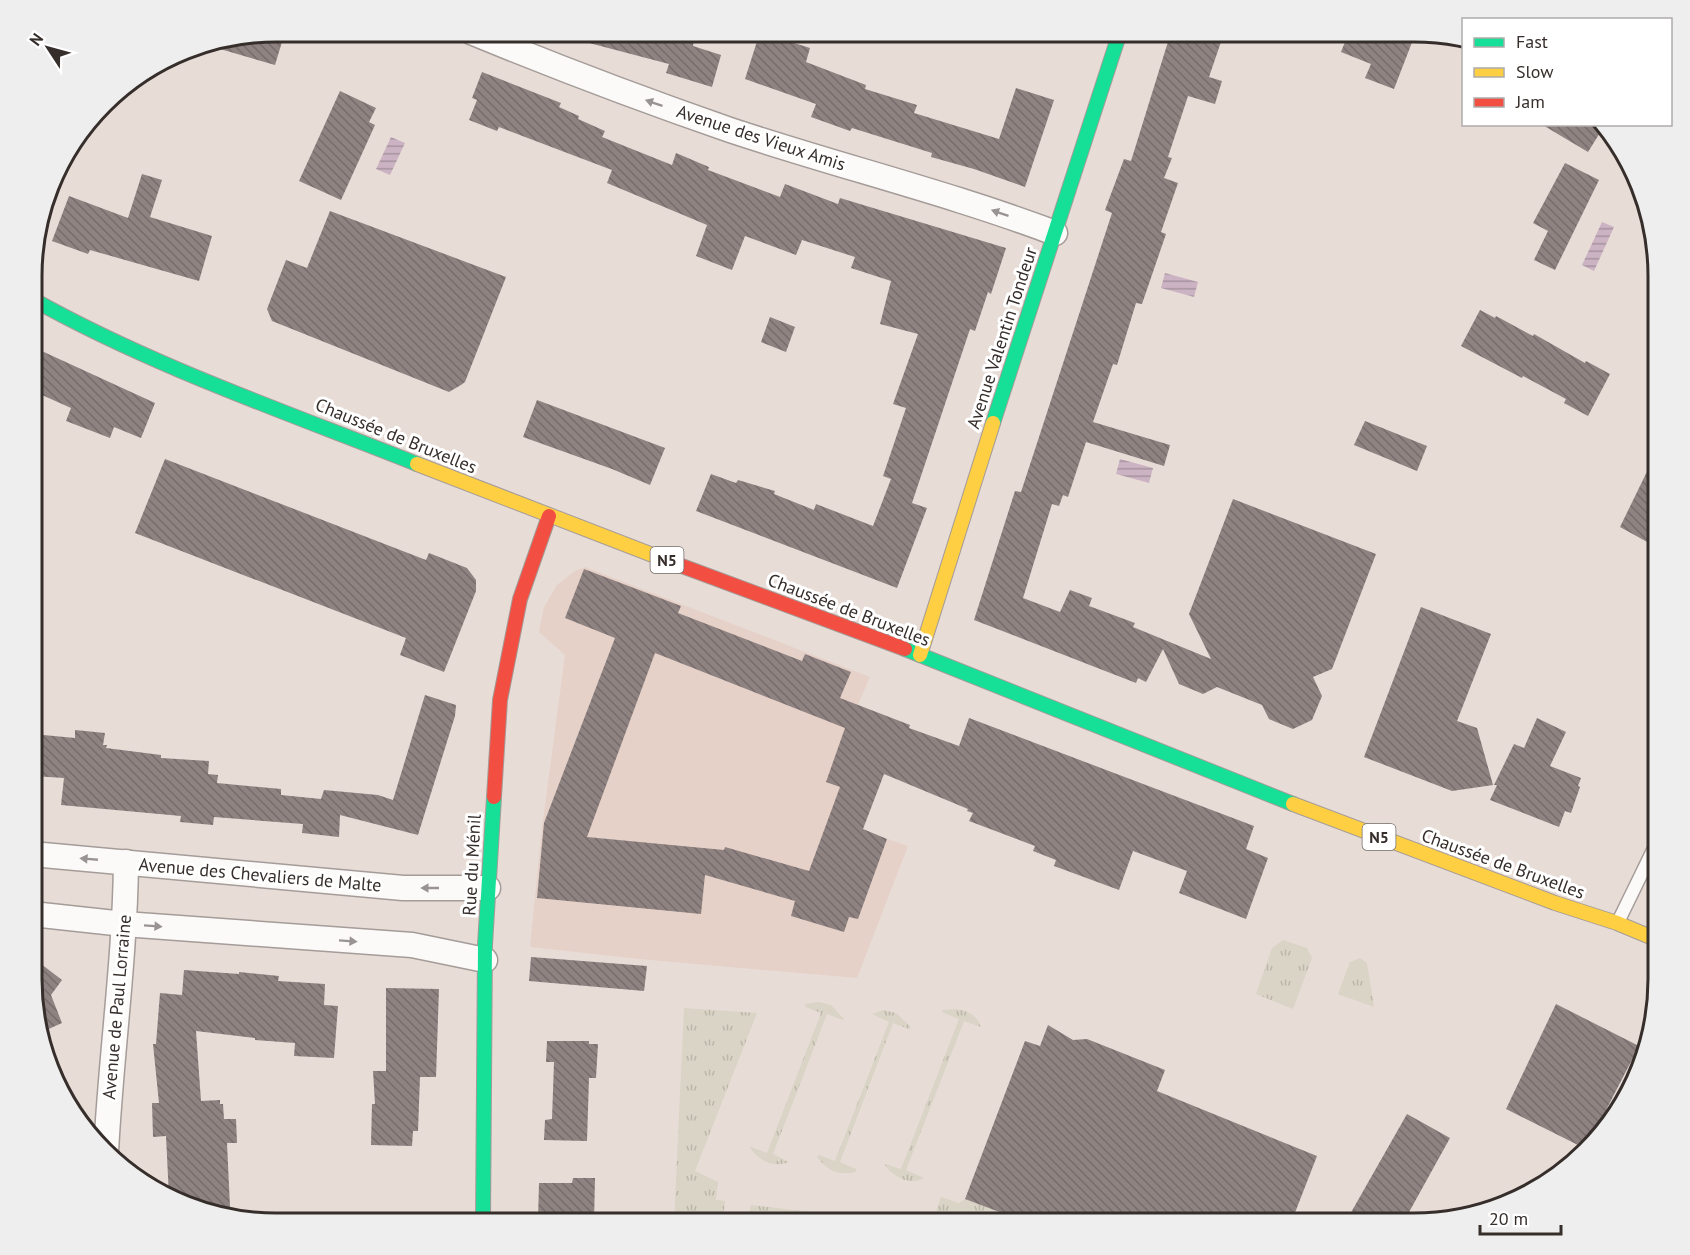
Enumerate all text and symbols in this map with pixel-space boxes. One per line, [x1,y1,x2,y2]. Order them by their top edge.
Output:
north arrow [18,18,78,78]
legend [1462,18,1672,126]
text: N [25,29,47,49]
text: Fast [1516,30,1548,53]
text: Slow [1516,60,1554,83]
text: Jam [1515,90,1545,113]
one-way arrow [645,97,663,107]
street label: Avenue des Vieux Amis [674,99,848,176]
one-way arrow [991,207,1009,217]
street label: Avenue Valentin Tondeur [961,244,1042,432]
street label: Chaussée de Bruxelles [312,393,480,478]
road number: N5 [650,547,684,573]
street label: Chaussée de Bruxelles [765,568,934,651]
street label: Rue du Ménil [457,813,486,916]
street label: Chaussée de Bruxelles [1418,823,1588,904]
road number: N5 [1362,824,1396,850]
street label: Avenue des Chevaliers de Malte [138,852,382,897]
one-way arrow [79,854,98,864]
one-way arrow [420,883,439,893]
street label: Avenue de Paul Lorraine [97,913,136,1100]
one-way arrow [144,921,163,931]
one-way arrow [338,936,357,945]
scale bar [1480,1198,1561,1236]
text: 20 m [1489,1207,1528,1230]

